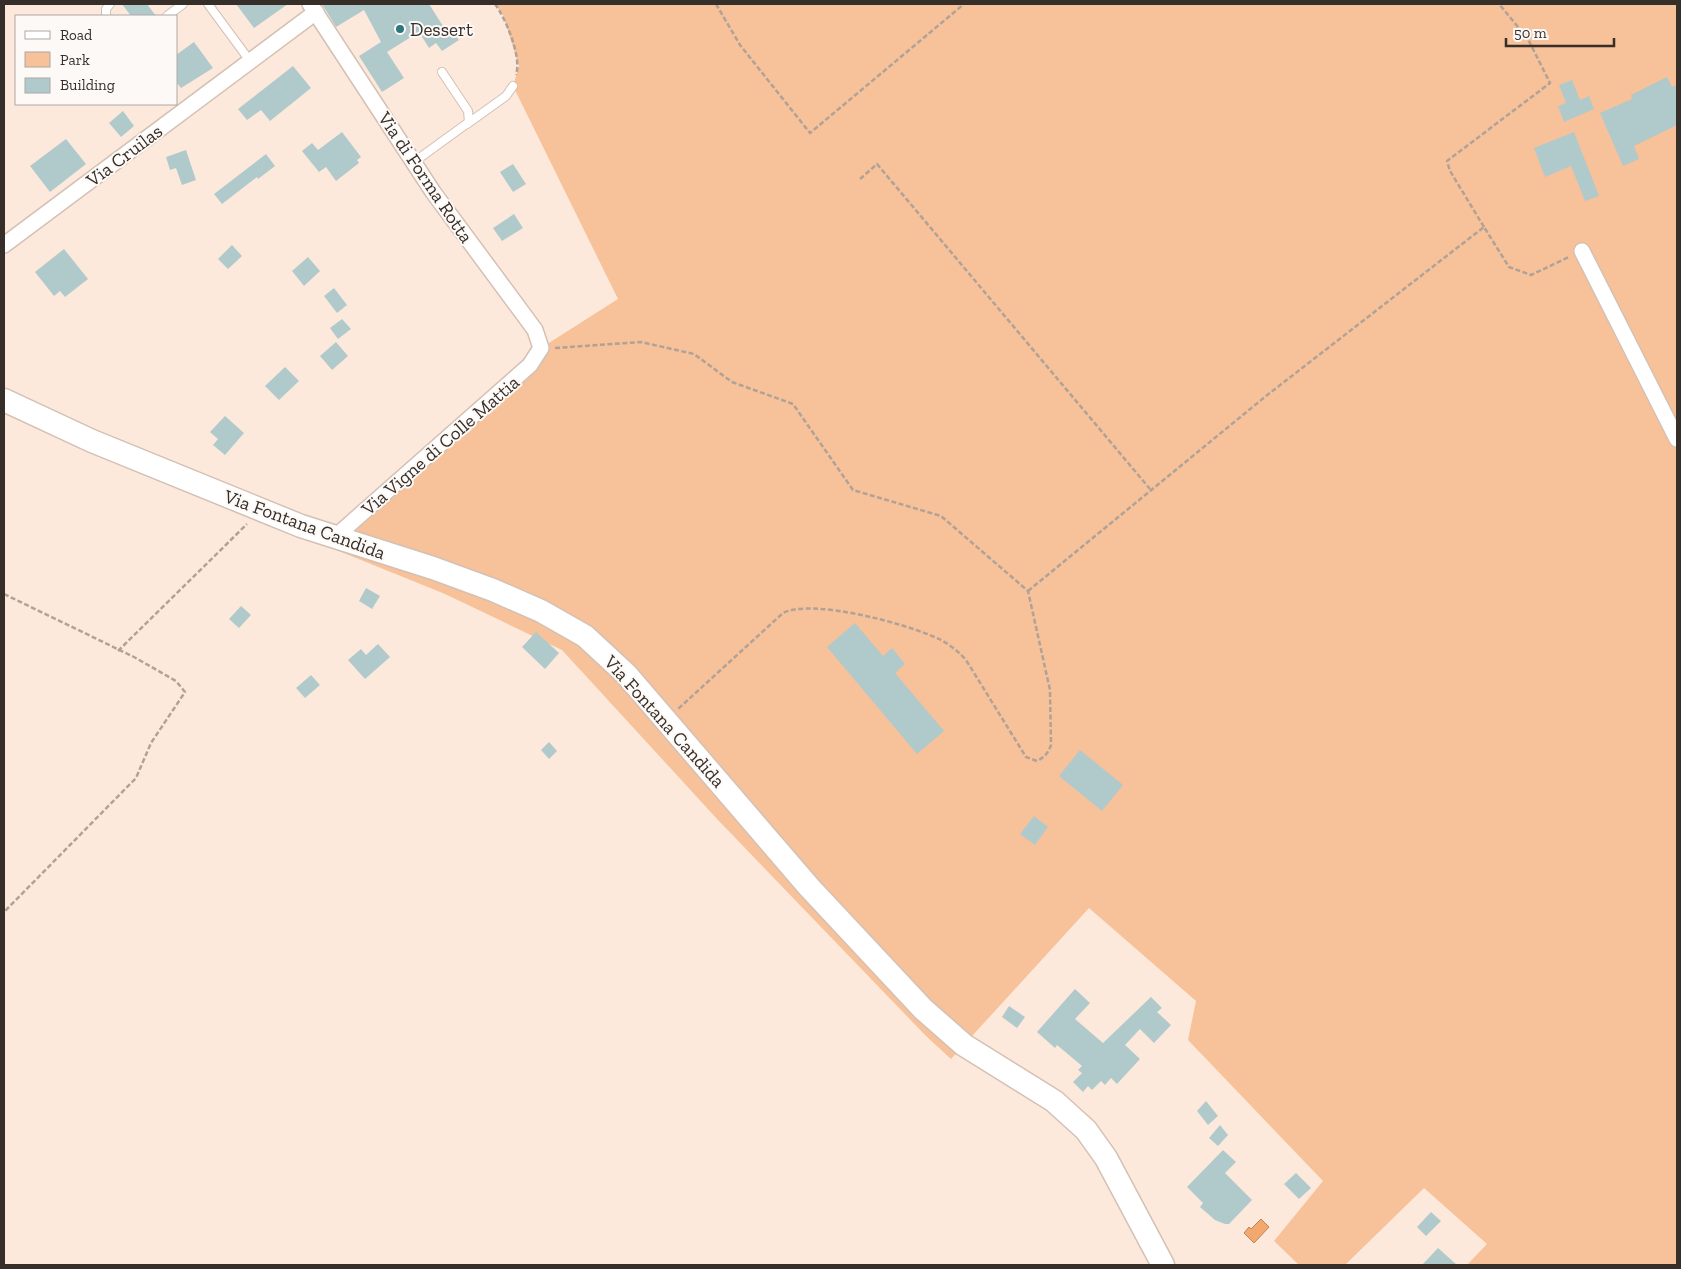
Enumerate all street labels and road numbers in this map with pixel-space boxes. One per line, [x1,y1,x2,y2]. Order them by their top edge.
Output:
street label: Via di Forma Rotta [373,107,478,247]
street label: Via Cruilas [81,119,167,192]
street label: Via Vigne di Colle Mattia [356,371,524,521]
street label: Via Fontana Candida [220,484,389,564]
street label: Via Fontana Candida [599,650,730,792]

